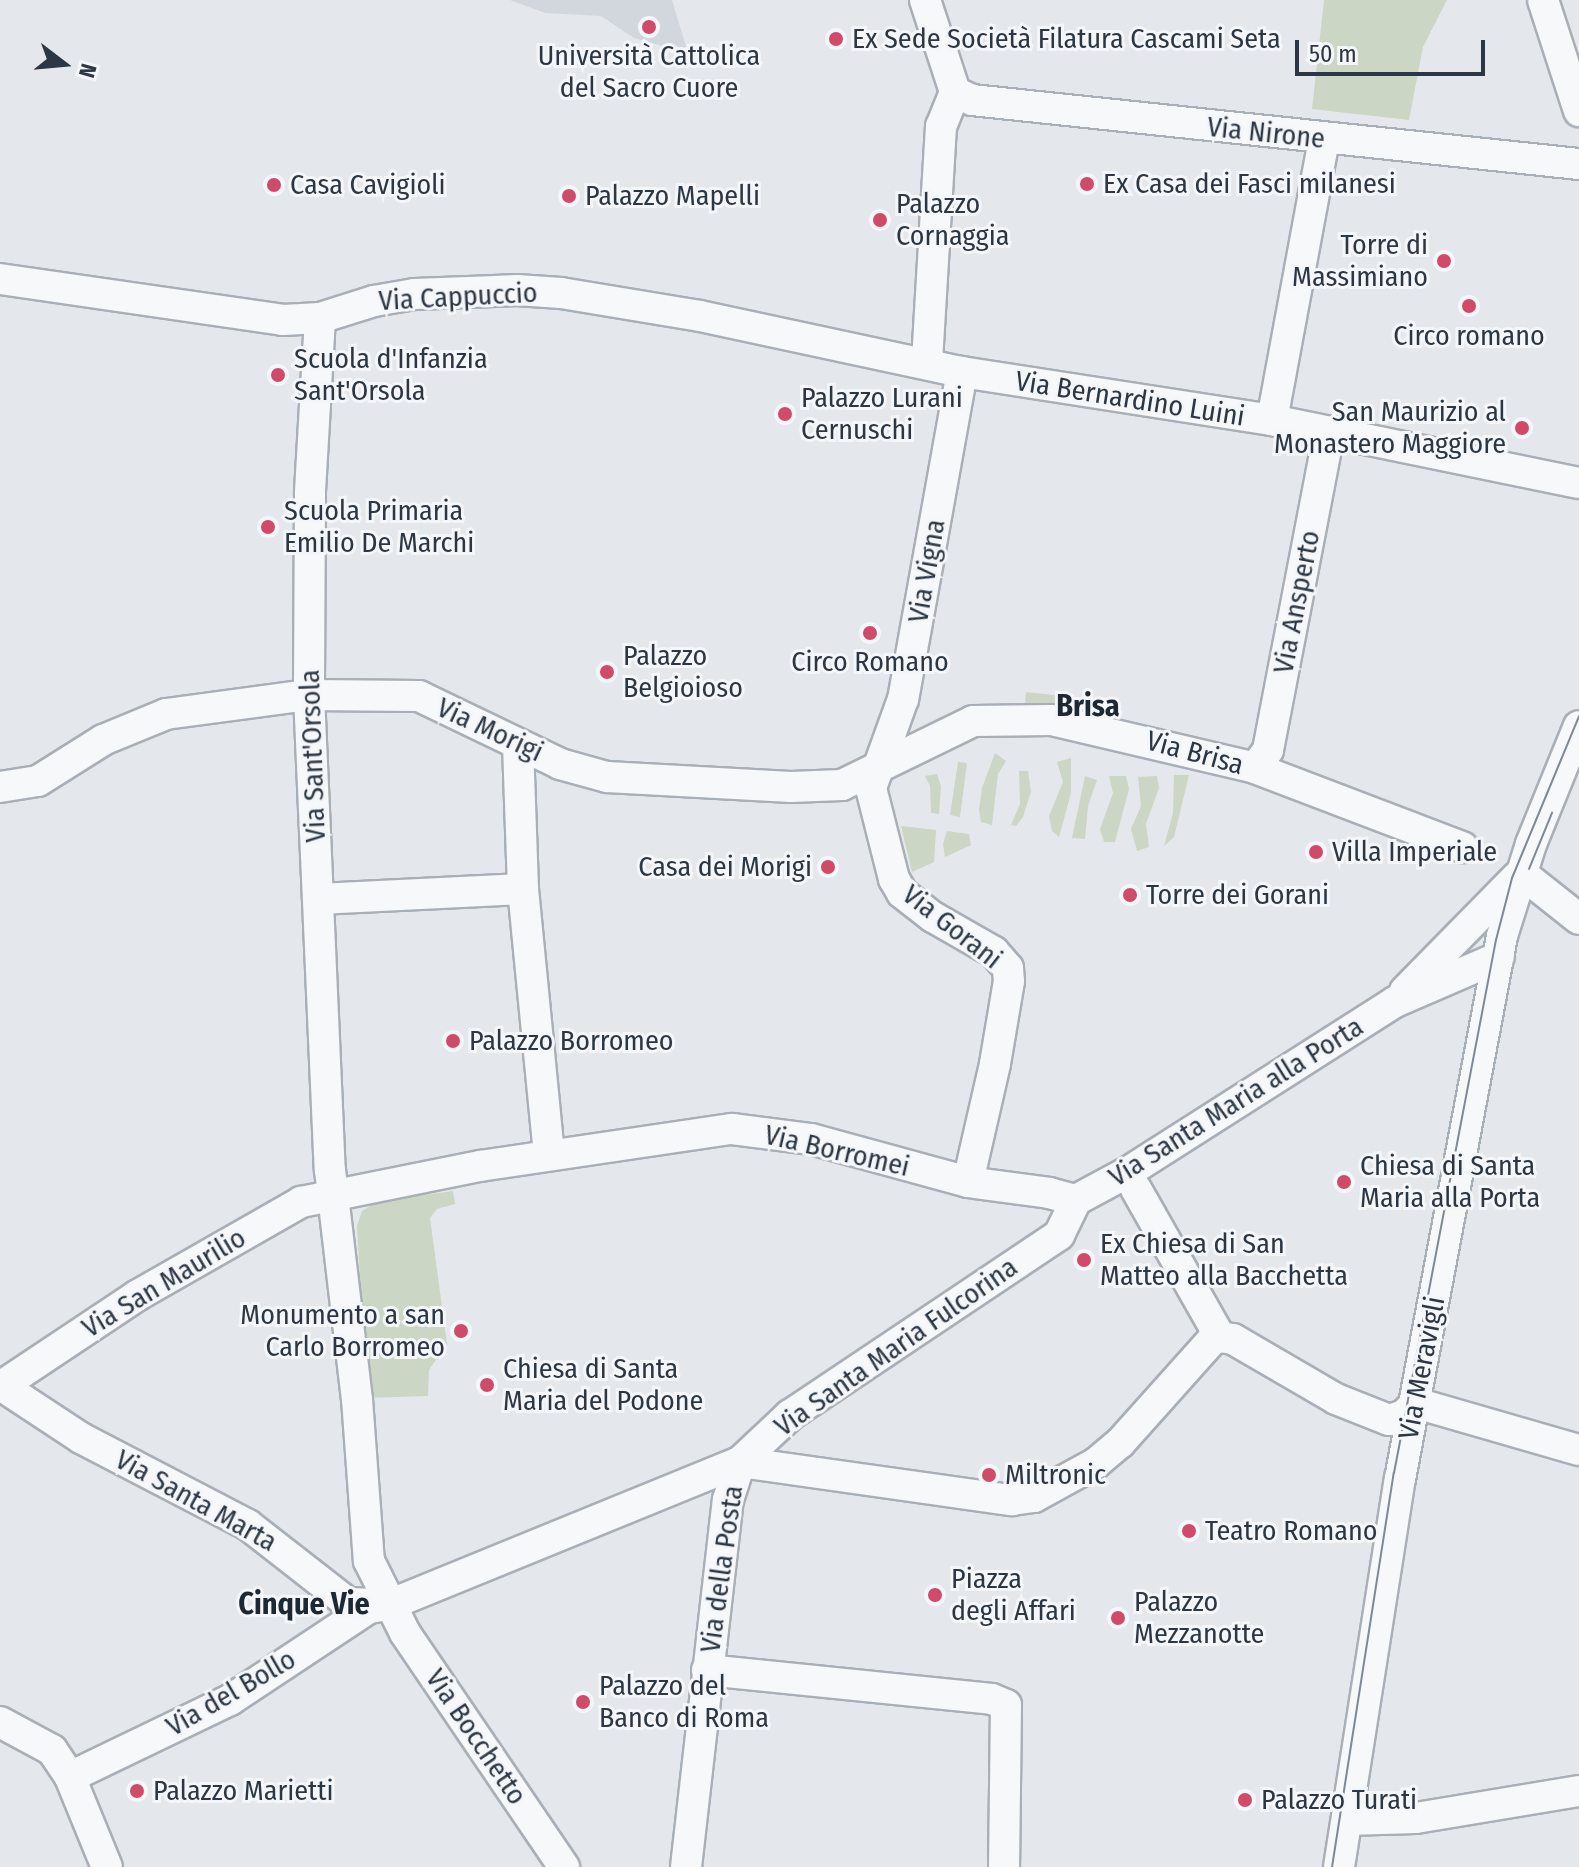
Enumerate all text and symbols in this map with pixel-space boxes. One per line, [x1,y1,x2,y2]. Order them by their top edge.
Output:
marker: Università Cattolica del Sacro Cuore [640,18,658,36]
place label: Ex Sede Società Filatura Cascami Seta [852,22,1281,56]
north arrow [24,24,104,104]
scale bar [1299,24,1489,74]
marker: Ex Sede Società Filatura Cascami Seta [827,30,845,48]
place label: Università Cattolica del Sacro Cuore [538,39,760,105]
text: 50 m [1309,40,1357,68]
text: N [73,61,102,81]
street label: Via Nirone [1206,110,1326,156]
place label: Ex Casa dei Fasci milanesi [1103,167,1396,201]
place label: Casa Cavigioli [290,168,446,202]
marker: Ex Casa dei Fasci milanesi [1078,175,1096,193]
marker: Casa Cavigioli [265,176,283,194]
place label: Palazzo Mapelli [585,179,760,213]
marker: Palazzo Mapelli [560,187,578,205]
place label: Palazzo Cornaggia [896,187,1009,253]
marker: Palazzo Cornaggia [871,211,889,229]
place label: Torre di Massimiano [1292,228,1428,294]
marker: Torre di Massimiano [1435,252,1453,270]
street label: Via Cappuccio [378,276,538,318]
marker: Circo romano [1460,297,1478,315]
place label: Circo romano [1393,319,1545,353]
place label: Scuola d'Infanzia Sant'Orsola [294,342,488,408]
street label: Via Bernardino Luini [1013,364,1247,434]
marker: Scuola d'Infanzia Sant'Orsola [269,366,287,384]
place label: Palazzo Lurani Cernuschi [801,381,963,447]
place label: San Maurizio al Monastero Maggiore [1274,395,1506,461]
marker: Palazzo Lurani Cernuschi [776,405,794,423]
marker: San Maurizio al Monastero Maggiore [1513,419,1531,437]
place label: Scuola Primaria Emilio De Marchi [284,494,474,560]
street label: Via Vigna [901,517,953,625]
marker: Scuola Primaria Emilio De Marchi [259,518,277,536]
street label: Via Ansperto [1267,528,1327,676]
marker: Circo Romano [861,624,879,642]
place label: Palazzo Belgioioso [623,639,743,705]
place label: Circo Romano [791,645,949,679]
marker: Palazzo Belgioioso [598,663,616,681]
street label: Via Sant'Orsola [293,669,333,843]
district label: Brisa [1056,688,1120,724]
street label: Via Morigi [432,691,548,769]
street label: Via Brisa [1143,724,1247,782]
place label: Villa Imperiale [1332,835,1497,869]
marker: Villa Imperiale [1307,843,1325,861]
place label: Casa dei Morigi [638,850,812,884]
marker: Casa dei Morigi [819,858,837,876]
street label: Via Gorani [896,878,1008,976]
place label: Torre dei Gorani [1146,878,1329,912]
marker: Torre dei Gorani [1121,886,1139,904]
street label: Via Santa Maria alla Porta [1103,1010,1369,1194]
place label: Palazzo Borromeo [469,1024,673,1058]
marker: Palazzo Borromeo [444,1032,462,1050]
street label: Via Borromei [761,1118,913,1184]
place label: Chiesa di Santa Maria alla Porta [1360,1149,1540,1215]
marker: Chiesa di Santa Maria alla Porta [1335,1173,1353,1191]
street label: Via San Maurilio [76,1221,252,1345]
place label: Ex Chiesa di San Matteo alla Bacchetta [1100,1227,1348,1293]
street label: Via Santa Maria Fulcorina [768,1250,1024,1444]
marker: Ex Chiesa di San Matteo alla Bacchetta [1075,1251,1093,1269]
street label: Via Meravigli [1392,1294,1452,1442]
place label: Monumento a san Carlo Borromeo [240,1298,445,1364]
marker: Monumento a san Carlo Borromeo [452,1322,470,1340]
place label: Chiesa di Santa Maria del Podone [503,1352,703,1418]
marker: Chiesa di Santa Maria del Podone [478,1376,496,1394]
street label: Via Santa Marta [109,1443,283,1559]
place label: Miltronic [1005,1458,1106,1492]
marker: Miltronic [980,1466,998,1484]
street label: Via della Posta [694,1483,750,1655]
place label: Teatro Romano [1205,1514,1377,1548]
marker: Teatro Romano [1180,1522,1198,1540]
place label: Piazza degli Affari [951,1562,1076,1628]
place label: Palazzo Mezzanotte [1134,1585,1264,1651]
district label: Cinque Vie [238,1586,370,1622]
marker: Piazza degli Affari [926,1586,944,1604]
marker: Palazzo Mezzanotte [1109,1609,1127,1627]
street label: Via del Bollo [160,1642,302,1744]
street label: Via Bocchetto [418,1663,534,1811]
place label: Palazzo del Banco di Roma [599,1669,769,1735]
marker: Palazzo del Banco di Roma [574,1693,592,1711]
place label: Palazzo Marietti [153,1774,333,1808]
marker: Palazzo Marietti [128,1782,146,1800]
place label: Palazzo Turati [1261,1783,1417,1817]
marker: Palazzo Turati [1236,1791,1254,1809]

